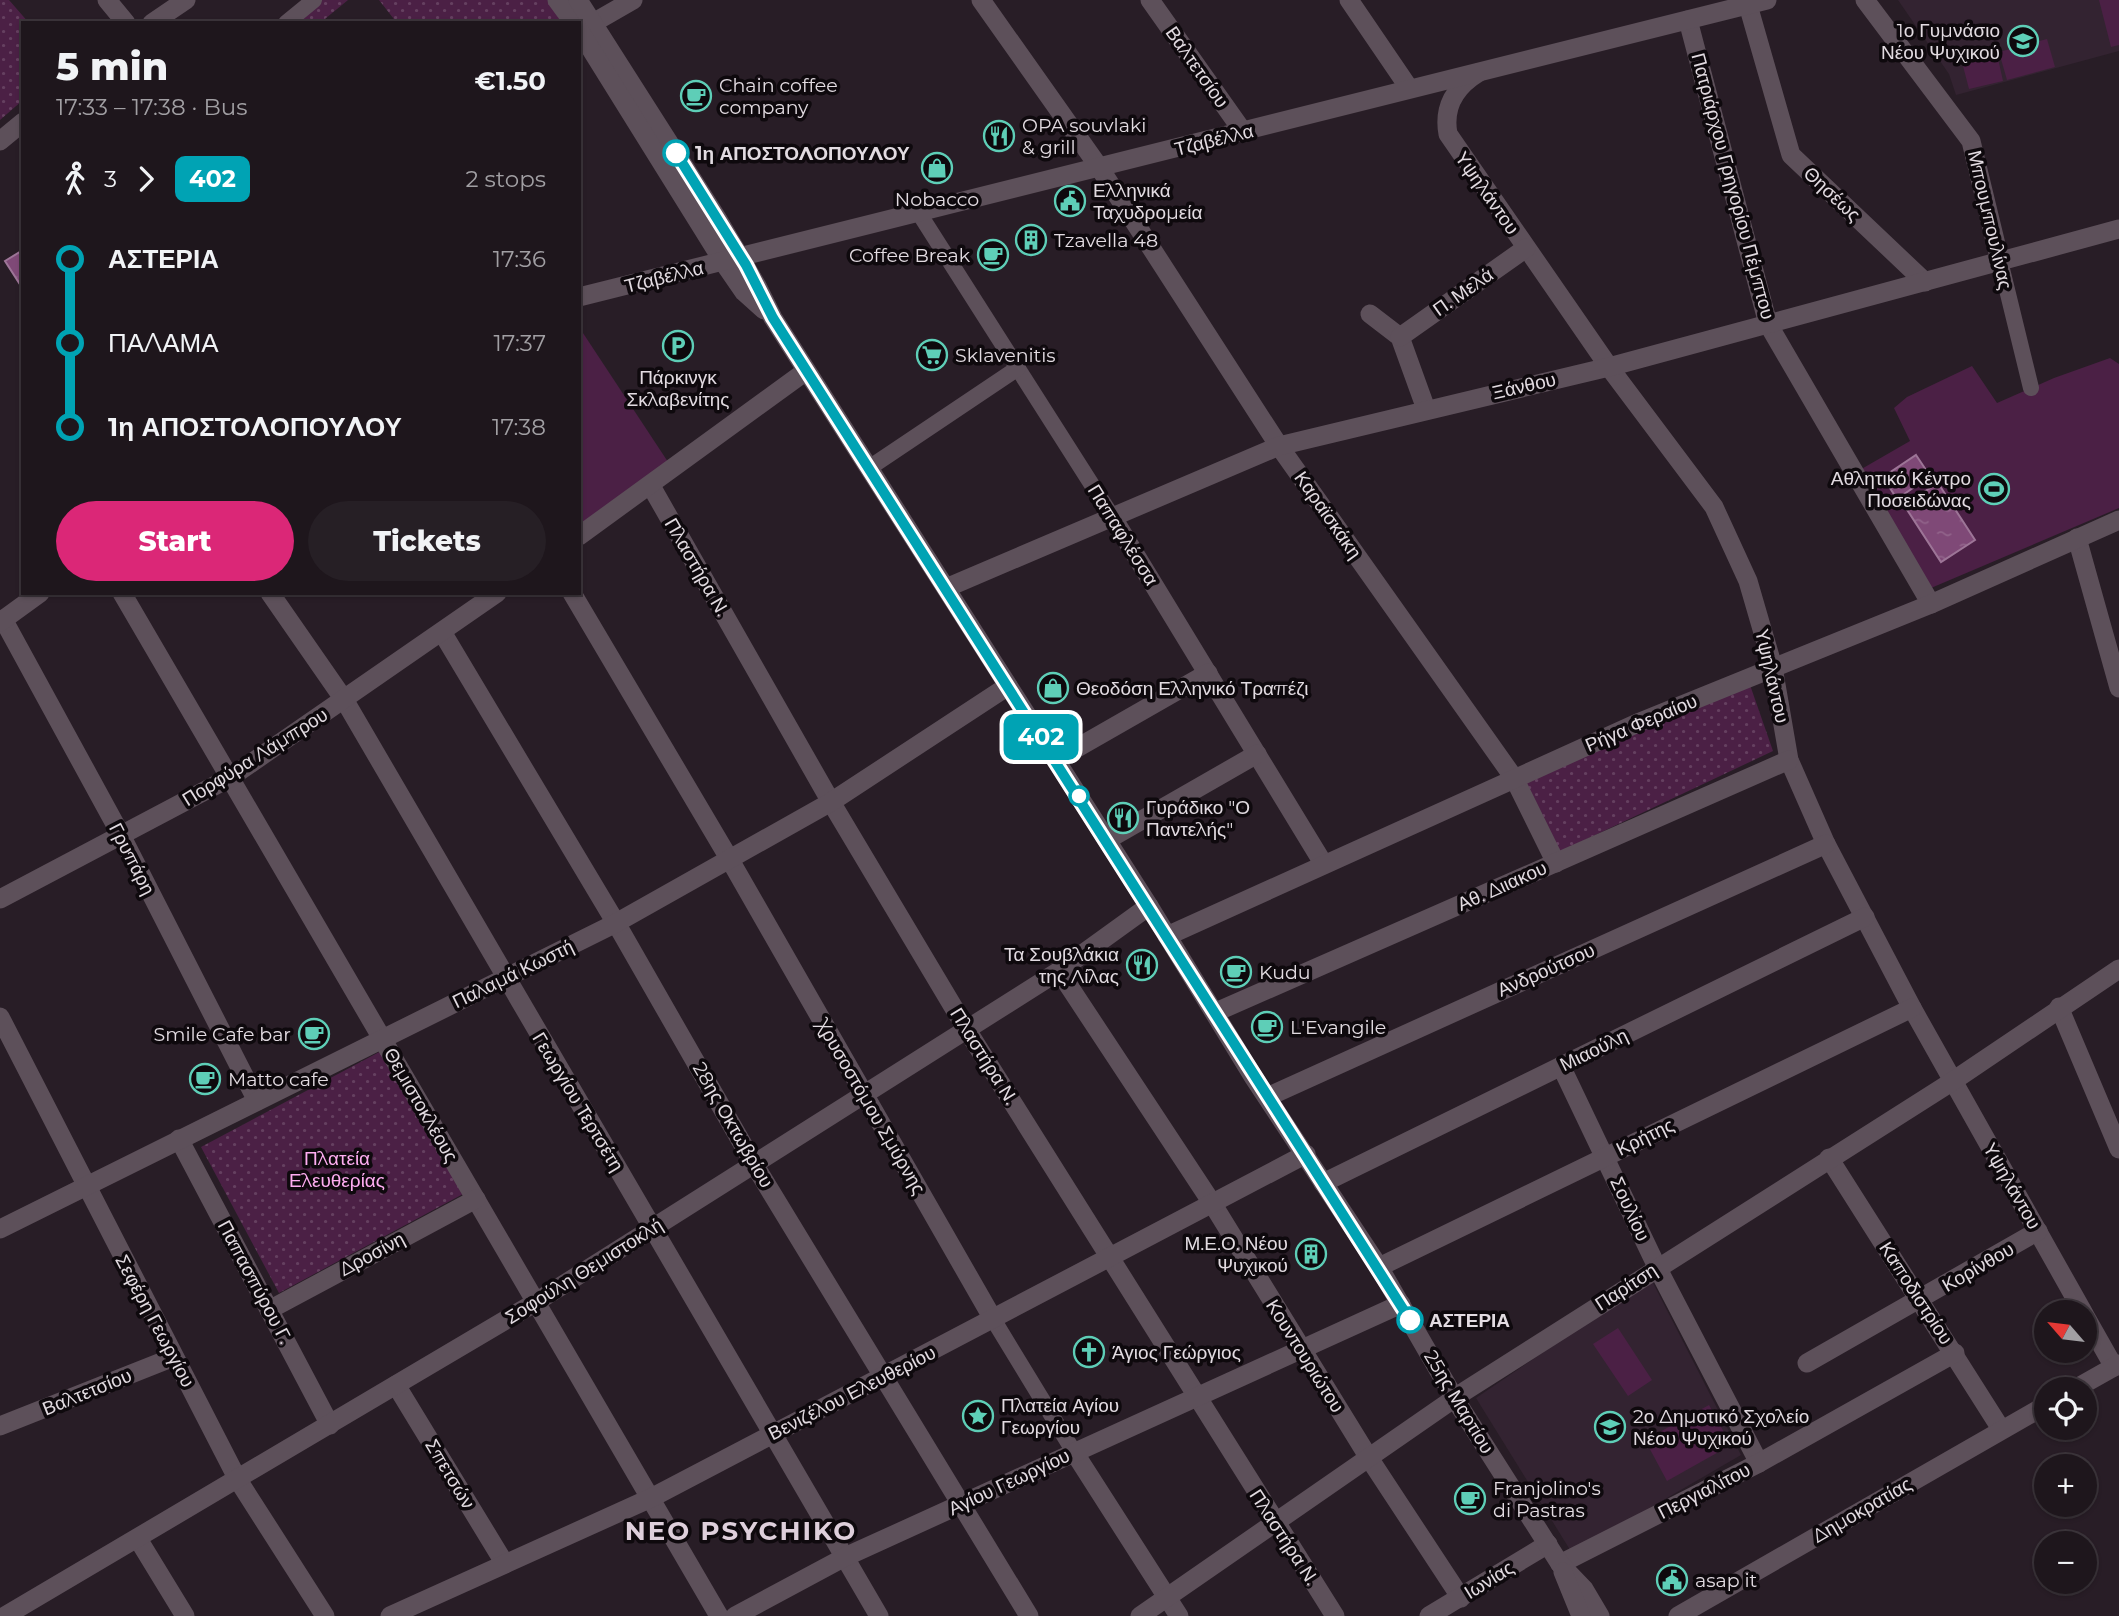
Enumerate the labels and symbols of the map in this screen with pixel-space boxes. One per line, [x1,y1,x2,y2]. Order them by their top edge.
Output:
place label: 1ο Γυμνάσιο Νέου Ψυχικού [1881,19,2000,64]
street label: Βαλτετσίου [1161,22,1233,112]
school or university icon: 1ο Γυμνάσιο Νέου Ψυχικού [2006,24,2040,58]
street label: Πατριάρχου Γρηγορίου Πέμπτου [1686,50,1780,322]
place label: Chain coffee company [719,74,838,119]
cafe icon: Chain coffee company [679,79,713,113]
place label: OPA souvlaki & grill [1022,114,1146,159]
restaurant icon: OPA souvlaki & grill [982,119,1016,153]
street label: Τζαβέλλα [1172,119,1256,161]
marker: 1η ΑΠΟΣΤΟΛΟΠΟΥΛΟΥ [663,140,689,166]
place label: 1η ΑΠΟΣΤΟΛΟΠΟΥΛΟΥ [695,142,910,165]
street label: Υψηλάντου [1450,147,1524,239]
street label: Μπουμπουλίνας [1963,148,2017,292]
shop icon: Nobacco [920,151,954,185]
street label: Θησέως [1799,162,1865,226]
place label: Ελληνικά Ταχυδρομεία [1093,179,1203,224]
public building icon: Ελληνικά Ταχυδρομεία [1053,184,1087,218]
place label: Nobacco [895,188,979,211]
building icon: Tzavella 48 [1014,223,1048,257]
place label: Tzavella 48 [1054,229,1158,252]
cafe icon: Coffee Break [976,238,1010,272]
place label: Coffee Break [849,244,971,267]
street label: Τζαβέλλα [622,256,706,298]
street label: Π. Μελά [1428,263,1498,321]
parking icon: Πάρκινγκ Σκλαβενίτης [661,329,695,363]
supermarket icon: Sklavenitis [915,338,949,372]
place label: Sklavenitis [955,344,1056,367]
place label: Πάρκινγκ Σκλαβενίτης [627,366,729,411]
street label: Ξάνθου [1490,368,1558,404]
street label: Καραϊσκάκη [1289,467,1367,563]
place label: Αθλητικό Κέντρο Ποσειδώνας [1831,467,1971,512]
sports icon: Αθλητικό Κέντρο Ποσειδώνας [1977,472,2011,506]
street label: Παπαφλέσσα [1083,480,1163,590]
street label: Πλαστήρα Ν. [660,514,734,620]
street label: Υψηλάντου [1750,627,1794,725]
shop icon: Θεοδόση Ελληνικό Τραπέζι [1036,671,1070,705]
place label: Θεοδόση Ελληνικό Τραπέζι [1076,677,1308,700]
street label: Ρήγα Φεραίου [1582,689,1700,757]
street label: Πορφύρα Λάμπρου [178,703,332,811]
line badge: 402 [1001,714,1081,760]
unlabelled marker [1069,786,1089,806]
place label: Γυράδικο "Ο Παντελής" [1146,796,1250,841]
restaurant icon: Γυράδικο "Ο Παντελής" [1106,801,1140,835]
street label: Γρυπάρη [104,819,160,899]
street label: Αθ. Διιακου [1454,856,1550,916]
street label: Παλαμά Κωστή [449,935,577,1013]
street label: Ανδρούτσου [1494,938,1598,1002]
place label: Τα Σουβλάκια της Λίλας [1004,943,1119,988]
restaurant icon: Τα Σουβλάκια της Λίλας [1125,948,1159,982]
cafe icon: Kudu [1219,955,1253,989]
place label: Kudu [1259,961,1311,984]
street label: Πλαστήρα Ν. [945,1004,1023,1108]
cafe icon: L'Evangile [1250,1010,1284,1044]
street label: Χρυσοστόμου Σμύρνης [810,1013,930,1198]
place label: L'Evangile [1290,1016,1386,1039]
cafe icon: Smile Cafe bar [297,1017,331,1051]
place label: Smile Cafe bar [154,1023,291,1046]
street label: Μιαούλη [1556,1024,1632,1076]
street label: Γεωργίου Τερτσέτη [527,1028,629,1176]
street label: Θεμιστοκλέους [379,1044,463,1166]
street label: 28ης Οκτωβρίου [688,1058,778,1192]
cafe icon: Matto cafe [188,1062,222,1096]
place label: Matto cafe [228,1068,329,1091]
street label: Κρήτης [1612,1113,1678,1161]
street label: Υψηλάντου [1978,1139,2046,1233]
park label: Πλατεία Ελευθερίας [289,1147,385,1192]
street label: Σουλίου [1605,1173,1655,1245]
street label: Σοφούλη Θεμιστοκλή [501,1213,667,1329]
street label: Παπασπύρου Γ. [213,1216,297,1348]
street label: Δροσίνη [335,1227,409,1281]
place label: Μ.Ε.Ο. Νέου Ψυχικού [1185,1232,1288,1277]
building icon: Μ.Ε.Ο. Νέου Ψυχικού [1294,1237,1328,1271]
street label: Καποδιστρίου [1874,1237,1958,1349]
street label: Κορίνθου [1938,1237,2018,1297]
street label: Σεφέρη Γεωργίου [110,1251,200,1391]
street label: Παρίτση [1591,1258,1661,1316]
street label: Κουντουριώτου [1261,1295,1349,1417]
north arrow [2034,1300,2096,1363]
marker: ΑΣΤΕΡΙΑ [1397,1307,1423,1333]
place label: ΑΣΤΕΡΙΑ [1429,1309,1510,1332]
church icon: Άγιος Γεώργιος [1072,1335,1106,1369]
street label: Βενιζέλου Ελευθερίου [764,1341,940,1445]
place label: Άγιος Γεώργιος [1112,1341,1241,1364]
street label: 25ης Μαρτίου [1419,1346,1499,1458]
street label: Βαλτετσίου [39,1364,135,1420]
place label: Πλατεία Αγίου Γεωργίου [1001,1394,1119,1439]
place icon: Πλατεία Αγίου Γεωργίου [961,1399,995,1433]
place label: 2ο Δημοτικό Σχολείο Νέου Ψυχικού [1633,1405,1809,1450]
school or university icon: 2ο Δημοτικό Σχολείο Νέου Ψυχικού [1593,1410,1627,1444]
street label: Σπετσών [420,1435,480,1513]
street label: Αγίου Γεωργίου [945,1444,1073,1520]
street label: Περγιαλίτου [1654,1458,1754,1524]
street label: Δημοκρατίας [1808,1472,1916,1548]
place label: Franjolino's di Pastras [1493,1477,1601,1522]
cafe icon: Franjolino's di Pastras [1453,1482,1487,1516]
street label: Πλαστήρα Ν. [1245,1485,1323,1589]
district label: NEO PSYCHIKO [625,1515,857,1547]
street label: Ιωνίας [1460,1556,1518,1604]
public building icon: asap it [1655,1563,1689,1597]
place label: asap it [1695,1569,1757,1592]

